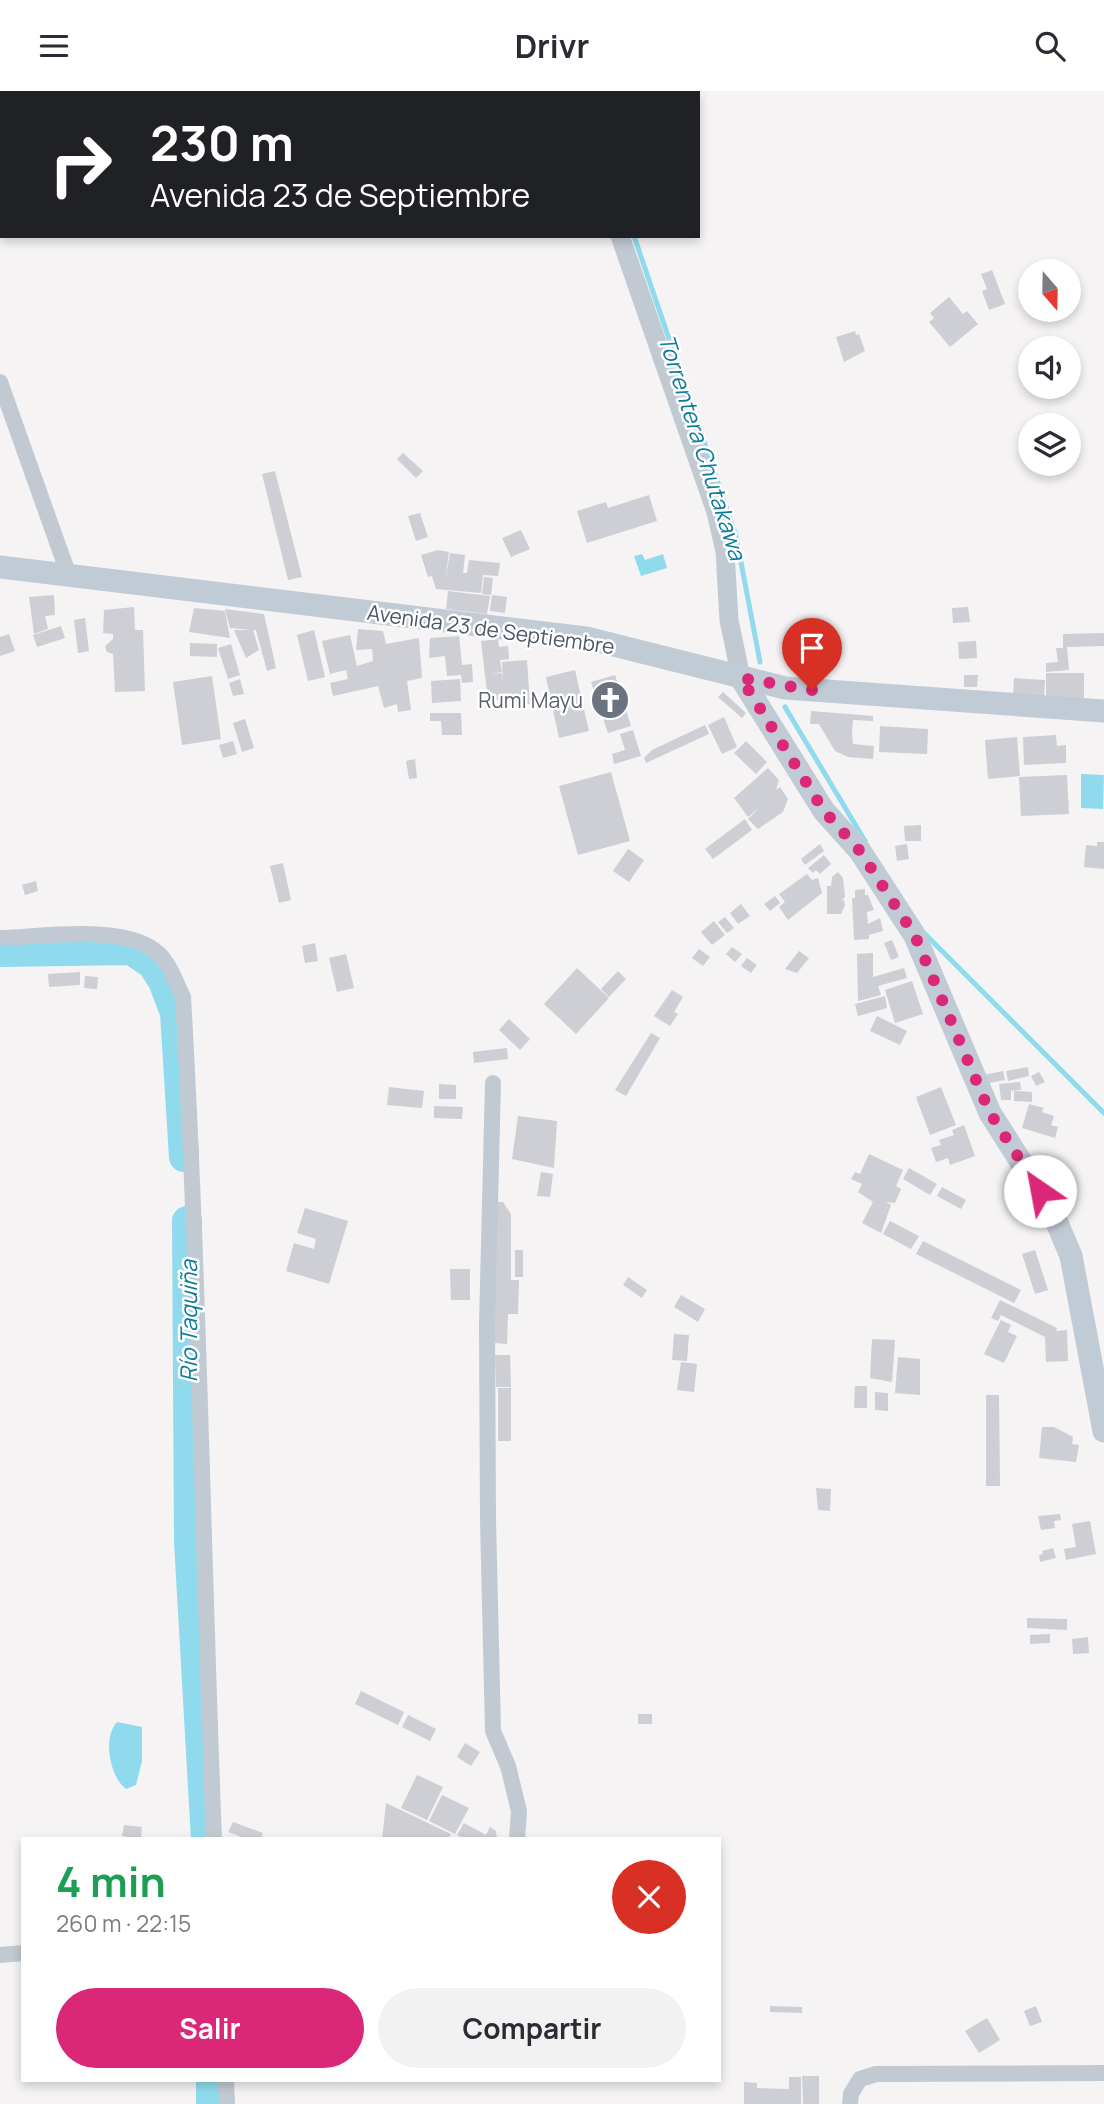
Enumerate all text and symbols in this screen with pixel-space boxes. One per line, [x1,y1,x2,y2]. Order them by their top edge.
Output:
text: Drivr [515,24,589,68]
icon: menu [35,27,73,65]
icon: search [1031,27,1069,65]
text: 230 m [150,109,294,176]
icon: right [35,119,126,210]
text: Avenida 23 de Septiembre [150,173,530,217]
north arrow [1018,259,1082,322]
map controls [1018,259,1081,476]
water label: Torrentera Chutakawa [651,330,755,565]
button: sound [1018,336,1081,399]
button: layers [1018,413,1081,476]
street label: Avenida 23 de Septiembre [365,598,617,660]
pin [782,618,842,690]
icon: arrive [793,629,831,667]
church icon: Rumi Mayu [589,679,631,721]
place label: Rumi Mayu [478,686,583,714]
position arrow [1003,1154,1077,1228]
water label: Río Taquiña [172,1259,204,1382]
text: 4 min [56,1852,166,1910]
button: close [612,1860,686,1934]
text: 260 m · 22:15 [56,1907,191,1939]
button: Salir [56,1988,364,2068]
button: Compartir [378,1988,686,2068]

